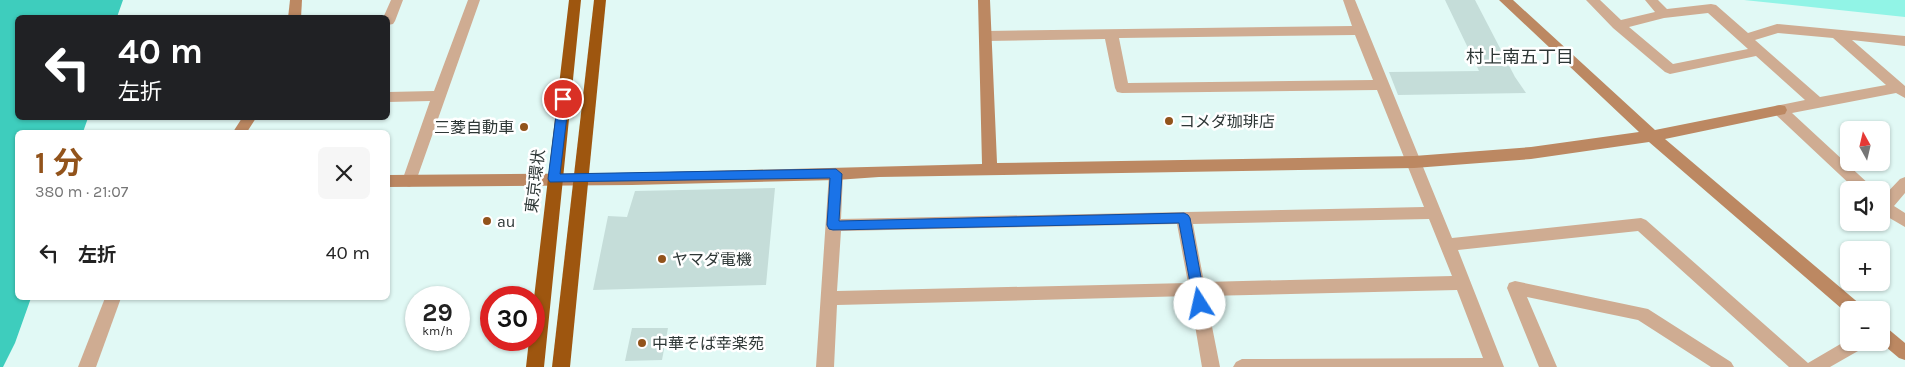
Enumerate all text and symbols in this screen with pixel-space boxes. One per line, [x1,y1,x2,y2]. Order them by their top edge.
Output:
text: 40 m [118,31,203,72]
icon: left [35,35,100,100]
district label: 村上南五丁目 [1466,46,1574,68]
pin [542,78,584,120]
text: 左折 [118,79,162,105]
icon: arrive [549,85,577,113]
place label: コメダ珈琲店 [1179,112,1275,131]
marker: コメダ珈琲店 [1163,115,1175,127]
place label: 三菱自動車 [434,118,514,137]
marker: 三菱自動車 [518,121,530,133]
north arrow [1840,121,1890,171]
map controls [1840,121,1890,351]
text: 1 分 [35,145,83,181]
button: close [318,147,370,199]
street label: 東京環状 [522,148,548,214]
button: sound [1840,181,1890,231]
text: 380 m · 21:07 [35,182,128,201]
place label: au [497,212,516,231]
marker: au [481,215,493,227]
icon: left [35,239,63,267]
button: + [1840,241,1890,291]
text: 40 m [326,242,370,264]
text: 左折 [78,244,116,266]
place label: ヤマダ電機 [672,250,752,269]
marker: ヤマダ電機 [656,253,668,265]
position arrow [1173,277,1225,329]
speed limit sign: 30 [480,286,545,351]
text: 29 [422,298,453,327]
button: − [1840,301,1890,351]
text: km/h [422,324,453,338]
place label: 中華そば幸楽苑 [652,334,764,353]
marker: 中華そば幸楽苑 [636,337,648,349]

